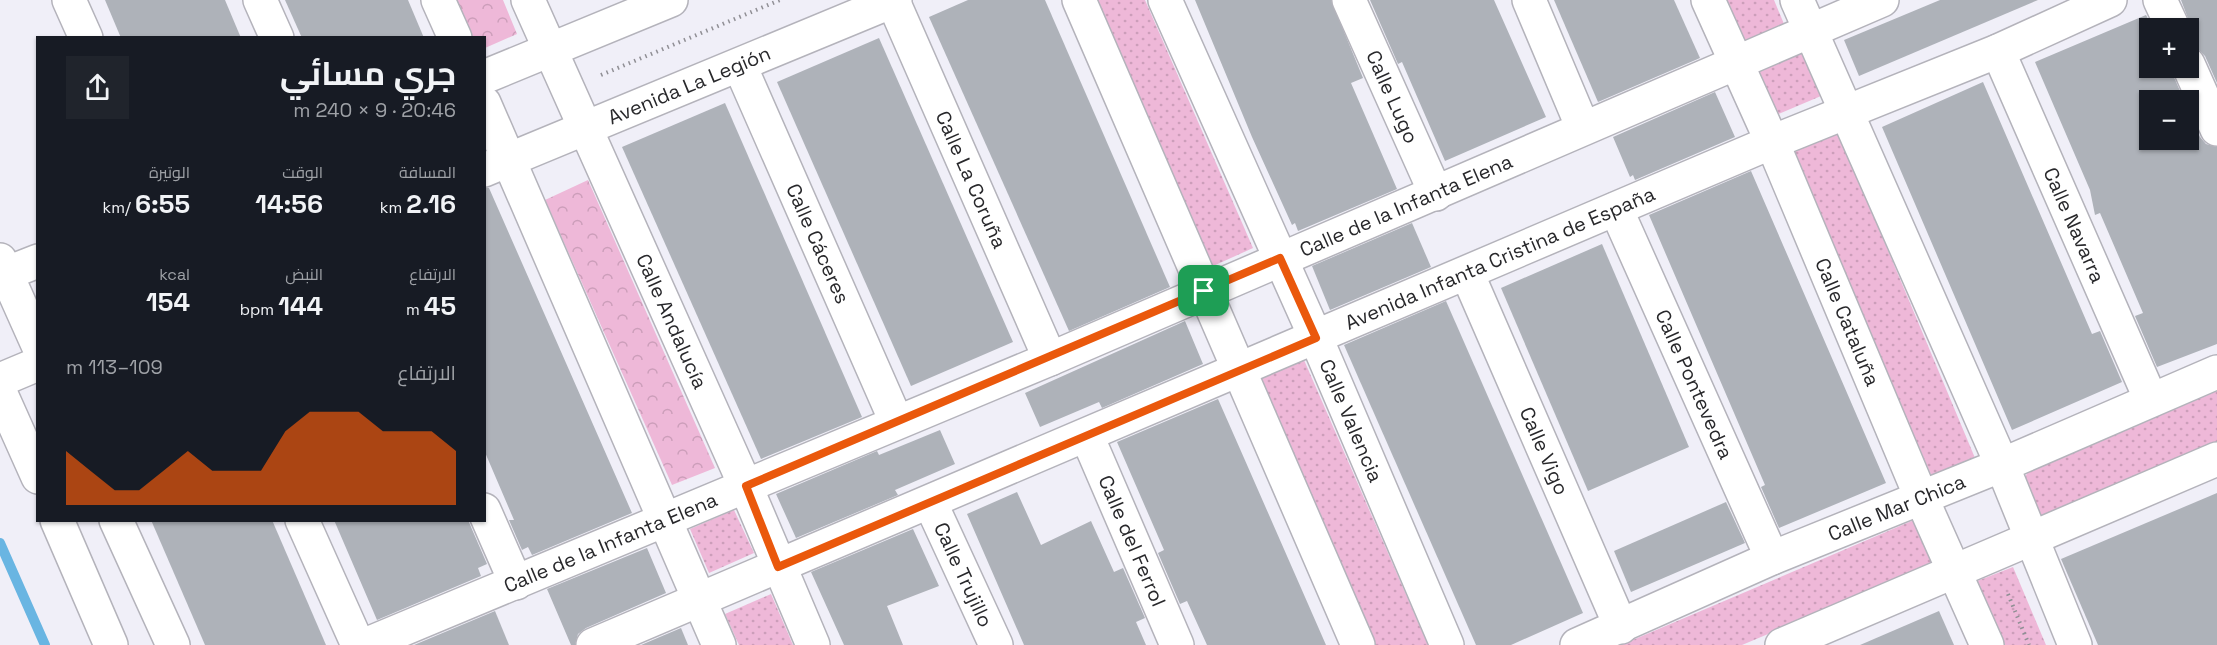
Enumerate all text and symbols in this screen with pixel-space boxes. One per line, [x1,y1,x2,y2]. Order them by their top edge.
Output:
map controls [2139,18,2199,150]
button: + [2139,18,2199,78]
street label: Avenida La Legión [604,40,774,130]
street label: Calle Lugo [1360,46,1425,147]
text: جري مسائي [280,53,456,95]
button: share [66,56,129,119]
button: − [2139,90,2199,150]
text: 20:46 · 9 × 240 m [293,97,456,123]
street label: Calle La Coruña [930,107,1013,252]
street label: Calle de la Infanta Elena [1296,148,1516,263]
text: الوتيرة [149,162,190,183]
text: الوقت [282,162,323,183]
text: المسافة [399,162,456,183]
street label: Calle Navarra [2038,163,2111,287]
street label: Calle Cáceres [780,180,856,308]
street label: Avenida Infanta Cristina de España [1341,181,1659,336]
text: 6:55 [135,187,190,221]
text: 14:56 [255,187,323,221]
text: 2.16 [406,187,456,221]
text: /km [103,197,135,218]
text: km [380,197,406,218]
street label: Calle Andalucía [630,249,713,393]
street label: Calle Cataluña [1809,254,1886,390]
text: kcal [159,264,190,285]
text: النبض [285,264,323,285]
text: الارتفاع [409,264,456,285]
pin [1178,265,1229,316]
icon: arrive [1187,274,1220,307]
text: 154 [146,285,190,319]
text: 144 [278,289,323,323]
text: 45 [424,289,456,323]
text: bpm [240,299,278,320]
text: m [406,299,424,320]
street label: Calle Pontevedra [1650,305,1739,463]
text: 109–113 m [66,354,163,380]
street label: Calle Valencia [1313,355,1389,486]
text: الارتفاع [397,360,456,386]
street label: Calle Vigo [1514,403,1575,499]
street label: Calle Mar Chica [1824,468,1969,547]
street label: Calle del Ferrol [1092,471,1172,610]
street label: Calle de la Infanta Elena [500,486,721,599]
street label: Calle Trujillo [928,518,999,631]

